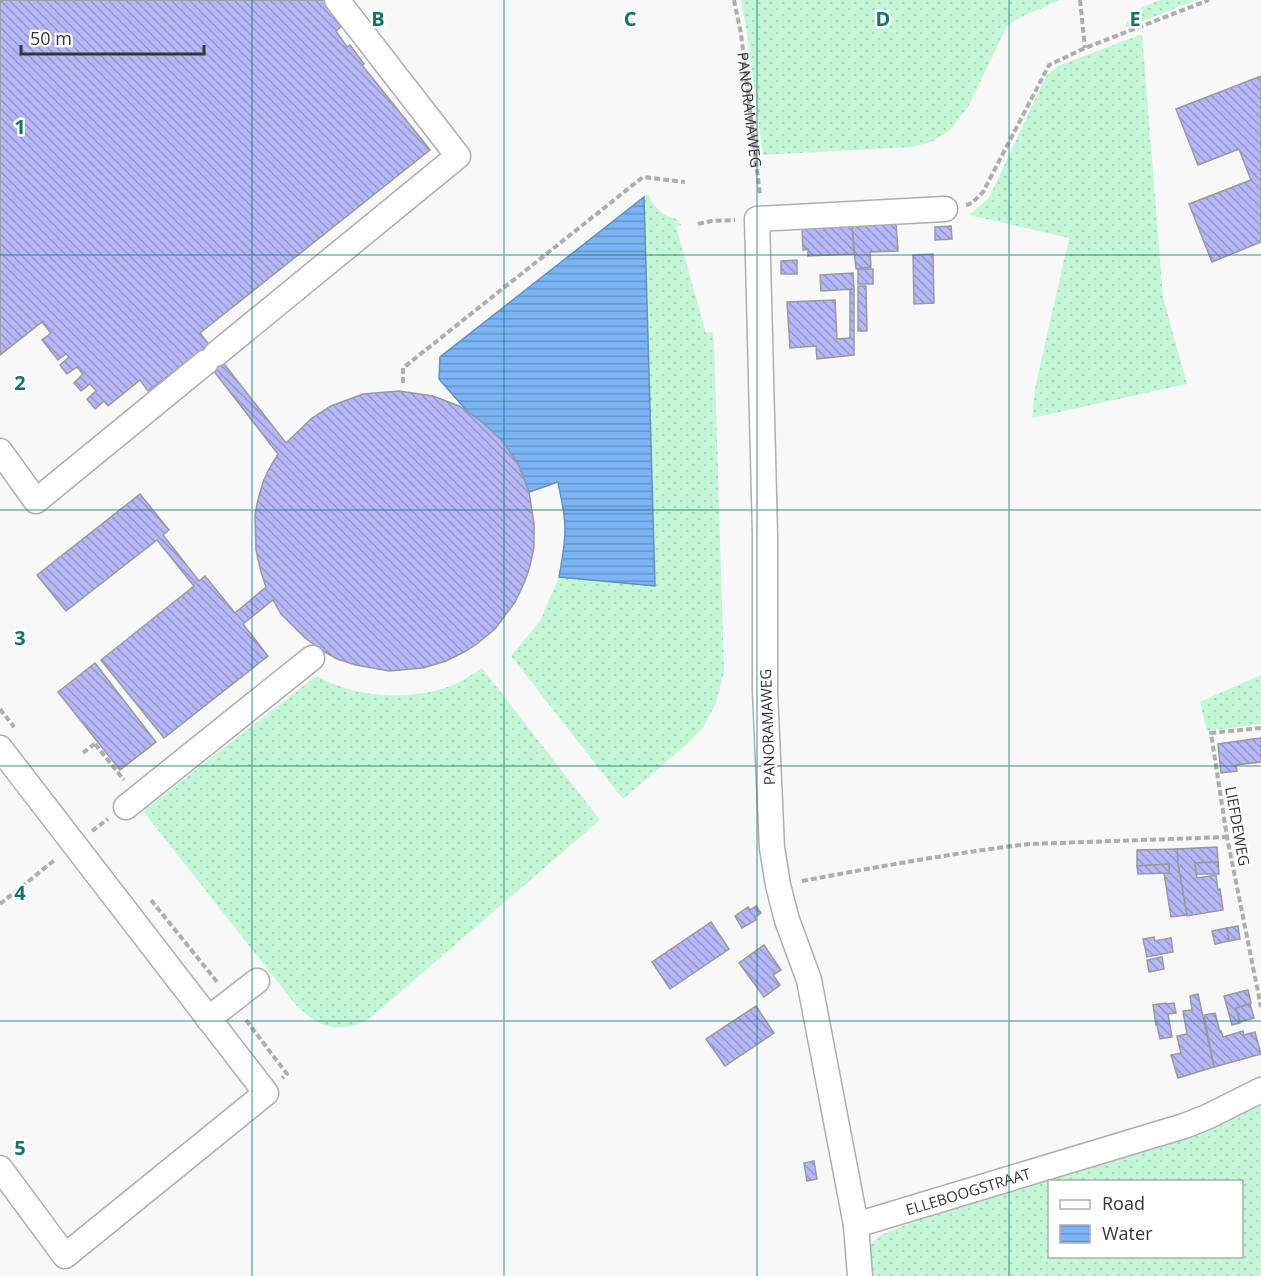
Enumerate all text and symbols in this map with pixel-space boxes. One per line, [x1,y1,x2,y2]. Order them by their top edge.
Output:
text: B [371,5,385,32]
text: C [624,5,637,32]
text: D [876,5,890,32]
text: E [1129,5,1141,32]
scale bar [21,18,204,56]
text: 50 m [30,26,72,50]
street label: PANORAMAWEG [733,51,767,169]
text: 1 [14,113,26,140]
text: 2 [14,369,26,396]
text: 3 [14,624,26,651]
street label: PANORAMAWEG [755,669,779,785]
street label: LIEFDEWEG [1221,785,1255,867]
text: 4 [14,879,26,906]
text: 5 [14,1134,26,1161]
street label: ELLEBOOGSTRAAT [903,1163,1034,1219]
legend [1048,1180,1243,1258]
text: Road [1102,1191,1145,1215]
text: Water [1102,1221,1153,1245]

